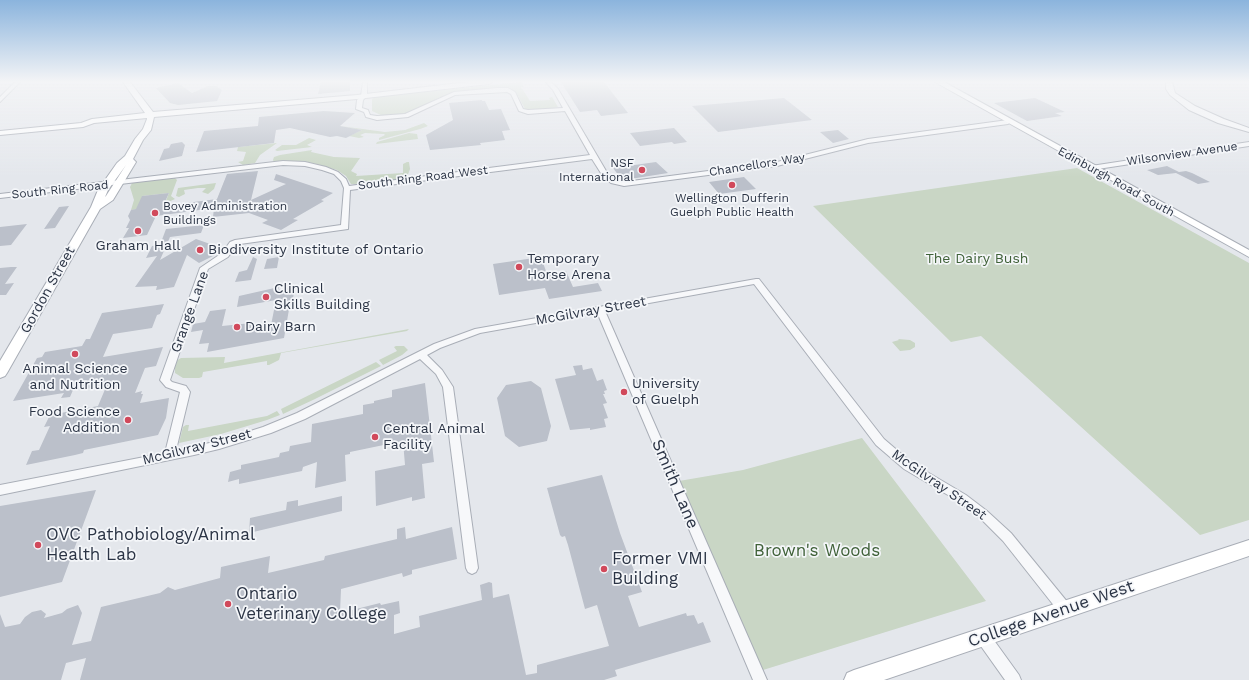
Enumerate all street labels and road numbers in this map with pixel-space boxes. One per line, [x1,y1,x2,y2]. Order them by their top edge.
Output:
street label: Wilsonview Avenue [1126,139,1238,169]
street label: Edinburgh Road South [1055,144,1177,220]
street label: Chancellors Way [708,150,806,180]
street label: South Ring Road West [357,163,489,193]
street label: South Ring Road [11,178,109,202]
street label: Gordon Street [17,244,79,336]
street label: Grange Lane [167,269,213,355]
street label: McGilvray Street [534,293,648,329]
street label: McGilvray Street [141,425,253,469]
street label: Smith Lane [647,436,703,532]
street label: McGilvray Street [888,446,990,524]
street label: College Avenue West [965,576,1137,652]

